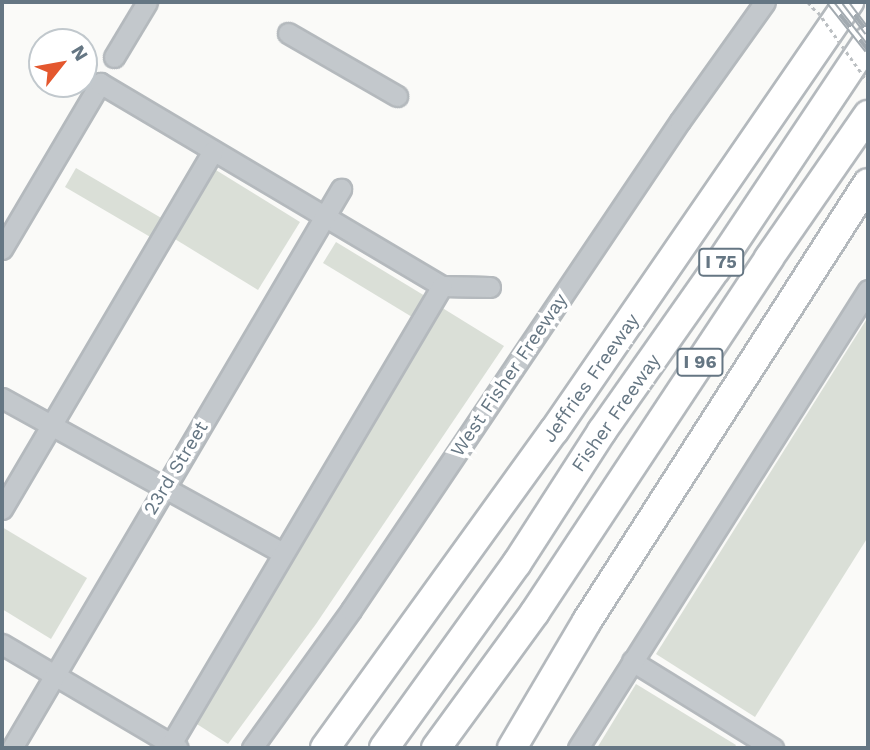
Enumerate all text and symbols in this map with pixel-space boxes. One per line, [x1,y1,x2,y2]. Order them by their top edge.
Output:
north arrow [28,28,98,98]
text: N [66,41,93,65]
road number: I 75 [696,248,746,276]
street label: West Fisher Freeway [446,289,572,461]
street label: Jeffries Freeway [538,309,644,447]
road number: I 96 [676,348,724,376]
street label: Fisher Freeway [567,349,665,477]
street label: 23rd Street [139,417,213,519]

